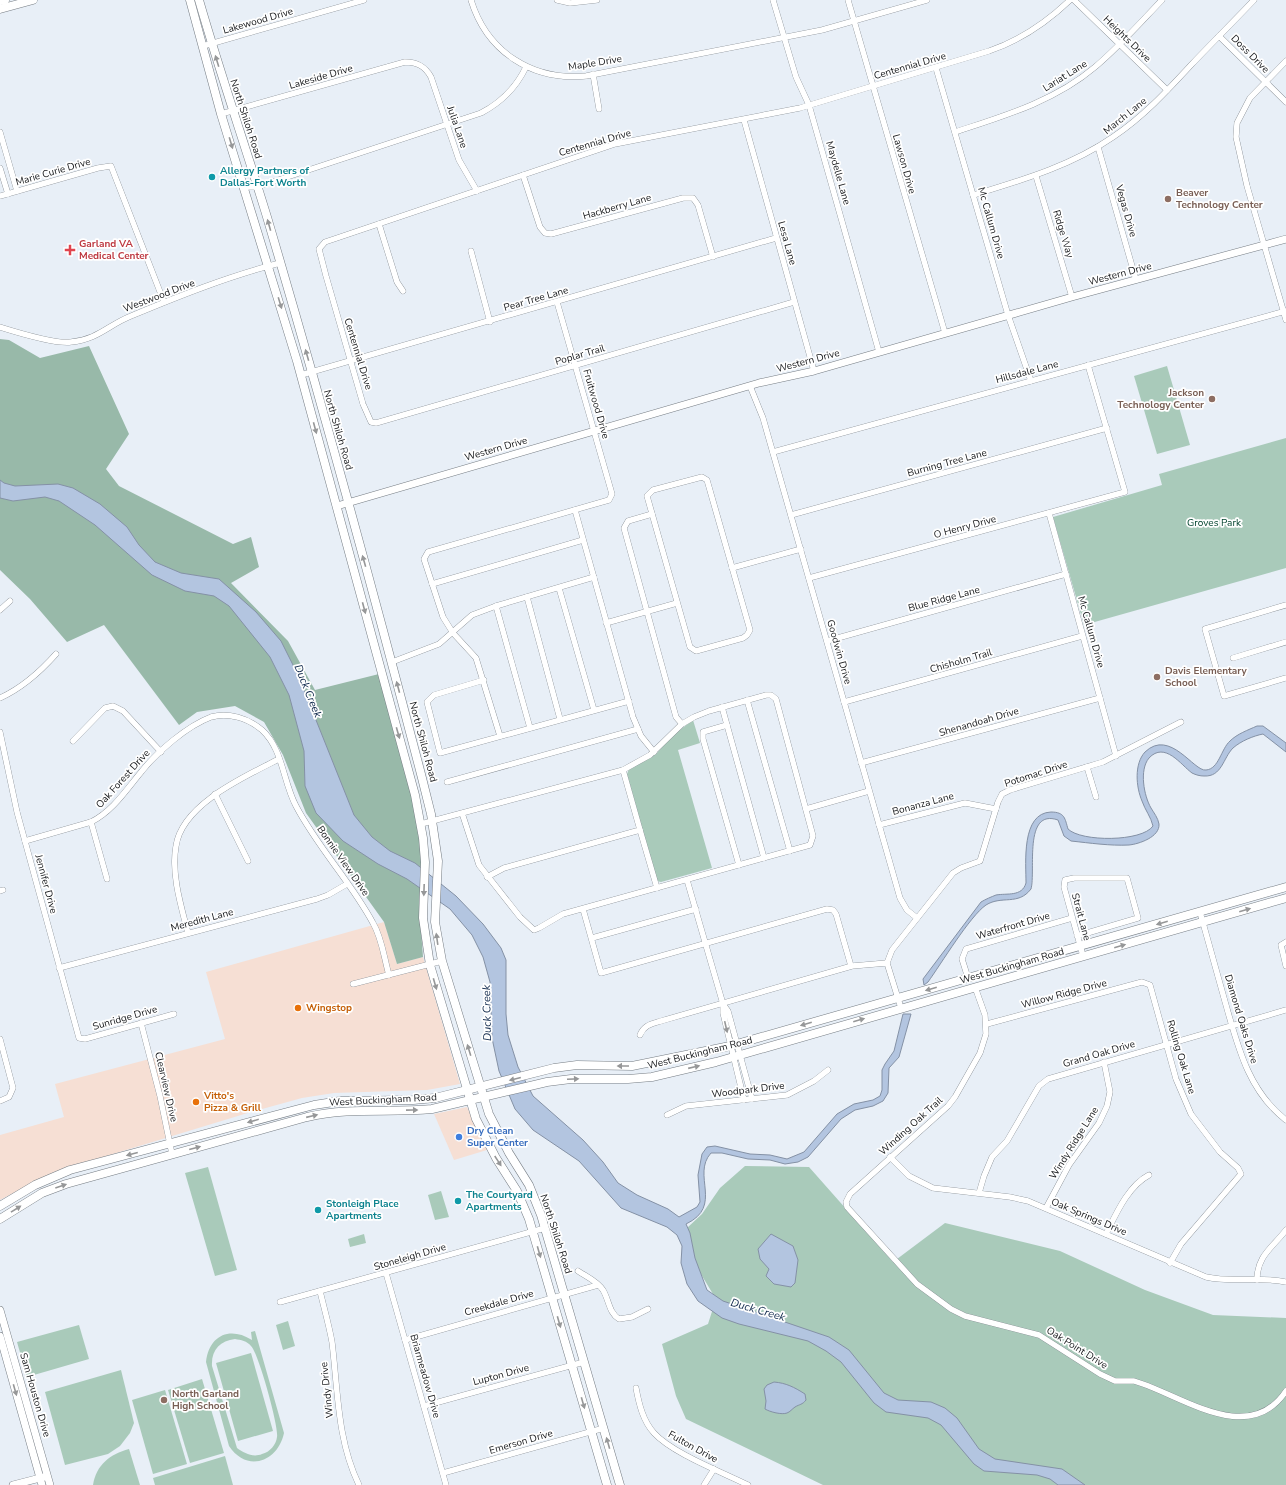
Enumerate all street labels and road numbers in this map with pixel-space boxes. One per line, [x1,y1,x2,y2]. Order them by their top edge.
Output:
street label: Lakewood Drive [221,4,295,38]
street label: Heights Drive [1100,13,1154,65]
street label: Doss Drive [1228,32,1272,76]
street label: Centennial Drive [872,49,948,83]
street label: Maple Drive [567,52,623,74]
street label: Lariat Lane [1040,57,1090,95]
street label: Lakeside Drive [288,61,354,93]
street label: North Shiloh Road [227,78,265,161]
street label: March Lane [1100,94,1150,138]
street label: Julia Lane [443,103,471,150]
street label: Centennial Drive [557,126,633,160]
street label: Lawson Drive [889,133,919,195]
street label: Maydelle Lane [822,140,854,206]
street label: Marie Curie Drive [14,155,92,189]
street label: Vegas Drive [1112,182,1140,239]
street label: Mc Callum Drive [974,186,1008,260]
street label: Hackberry Lane [581,191,653,223]
street label: Ridge Way [1049,208,1077,260]
street label: Lesa Lane [774,219,800,267]
street label: Western Drive [1087,259,1153,289]
street label: Westwood Drive [121,276,197,316]
street label: Pear Tree Lane [502,283,570,315]
street label: Centennial Drive [340,316,376,392]
street label: Poplar Trail [553,341,607,369]
street label: Western Drive [775,346,841,376]
street label: Hillsdale Lane [994,357,1060,387]
street label: Fruitwood Drive [579,367,613,441]
street label: North Shiloh Road [320,388,356,472]
street label: Western Drive [463,433,529,465]
street label: Burning Tree Lane [906,446,988,480]
street label: O Henry Drive [932,512,998,542]
street label: Blue Ridge Lane [907,583,981,615]
street label: Mc Callum Drive [1074,595,1108,669]
street label: Goodwin Drive [823,618,855,686]
street label: Chisholm Trail [928,645,994,677]
street label: North Shiloh Road [406,700,441,784]
street label: Shenandoah Drive [937,704,1021,740]
street label: Oak Forest Drive [93,747,153,811]
street label: Potomac Drive [1003,757,1069,791]
street label: Bonanza Lane [891,789,955,819]
street label: Bonnie View Drive [313,823,373,899]
street label: Jennifer Drive [31,852,61,915]
street label: Strait Lane [1068,892,1094,942]
street label: Meredith Lane [169,905,235,935]
street label: Waterfront Drive [974,909,1052,943]
street label: West Buckingham Road [958,944,1066,988]
street label: Diamond Oaks Drive [1221,973,1261,1065]
street label: Willow Ridge Drive [1020,976,1108,1012]
street label: Sunridge Drive [91,1002,159,1034]
street label: Rolling Oak Lane [1163,1018,1199,1096]
street label: West Buckingham Road [646,1033,754,1073]
street label: Grand Oak Drive [1061,1037,1137,1071]
street label: Clearview Drive [151,1051,181,1123]
street label: Woodpark Drive [711,1079,785,1101]
street label: West Buckingham Road [329,1090,437,1110]
street label: Winding Oak Trail [876,1094,946,1158]
street label: Windy Ridge Lane [1046,1104,1102,1182]
street label: North Shiloh Road [537,1193,575,1276]
street label: Oak Springs Drive [1049,1195,1129,1239]
street label: Stoneleigh Drive [372,1240,448,1274]
street label: Creekdale Drive [463,1286,535,1320]
street label: Oak Point Drive [1044,1324,1110,1372]
street label: Briarmeadow Drive [406,1332,444,1420]
street label: Sam Houston Drive [16,1351,54,1439]
street label: Windy Drive [317,1361,337,1419]
street label: Lupton Drive [471,1361,531,1389]
street label: Emerson Drive [488,1426,554,1458]
street label: Fulton Drive [666,1428,720,1466]

